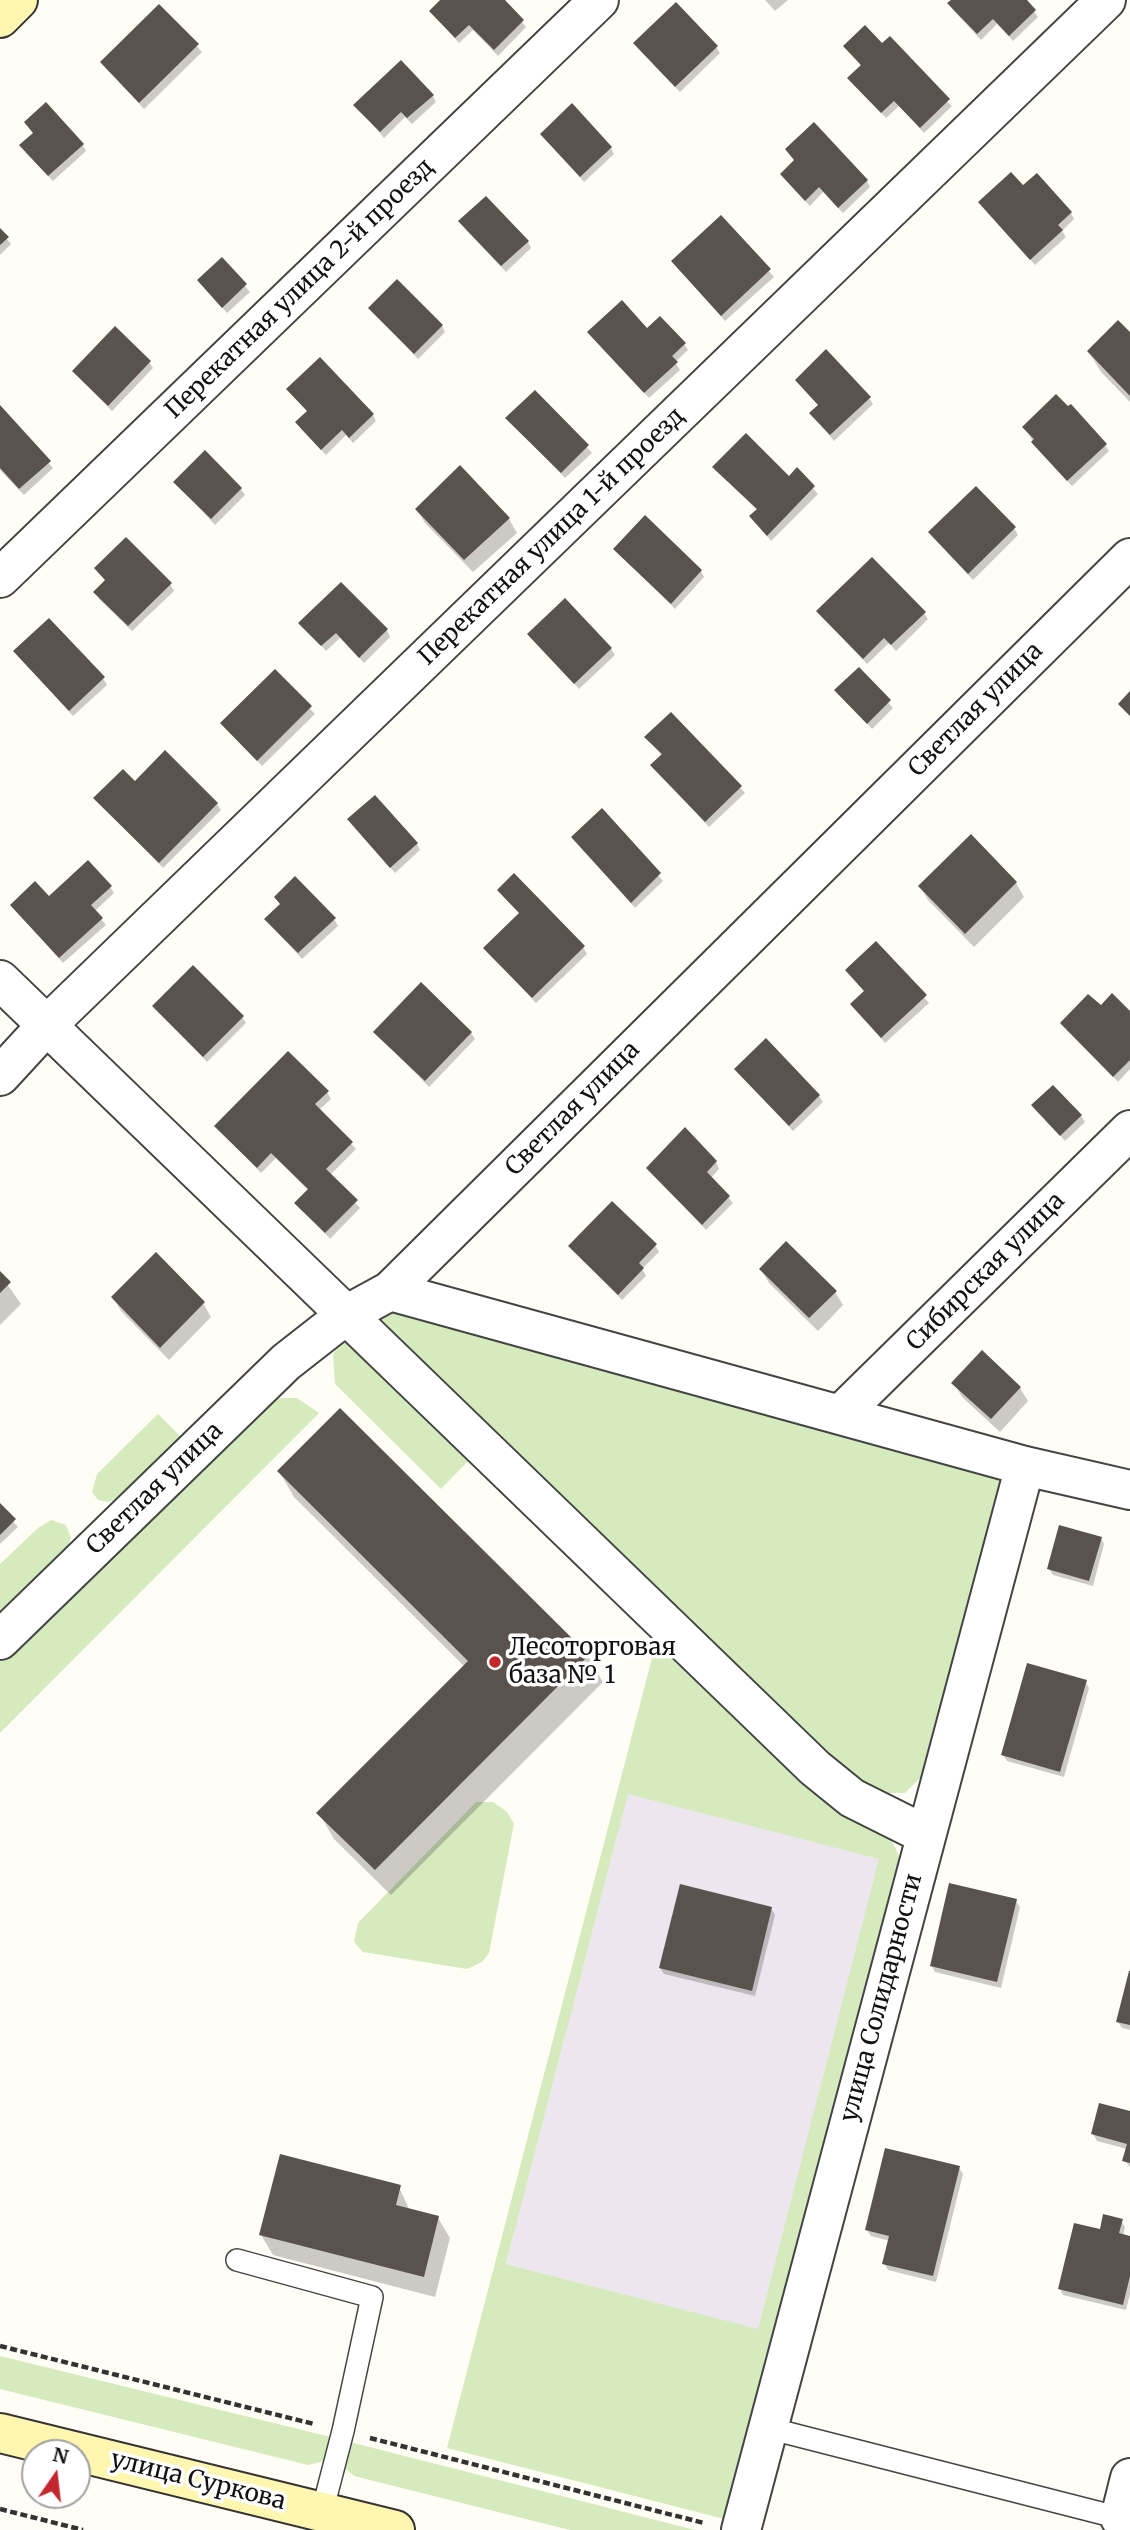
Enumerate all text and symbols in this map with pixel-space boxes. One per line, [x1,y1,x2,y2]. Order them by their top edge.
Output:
street label: Перекатная улица 2-й проезд [160,153,440,425]
street label: Перекатная улица 1-й проезд [413,402,691,672]
street label: Светлая улица [903,637,1049,783]
street label: Светлая улица [500,1036,646,1182]
street label: Сибирская улица [901,1187,1071,1357]
street label: Светлая улица [81,1417,229,1561]
place label: Лесоторговая база № 1 [509,1634,676,1690]
marker: Лесоторговая база № 1 [487,1654,503,1670]
street label: улица Солидарности [835,1871,929,2125]
north arrow [21,2439,91,2509]
text: N [50,2442,71,2469]
street label: улица Суркова [108,2445,288,2517]

